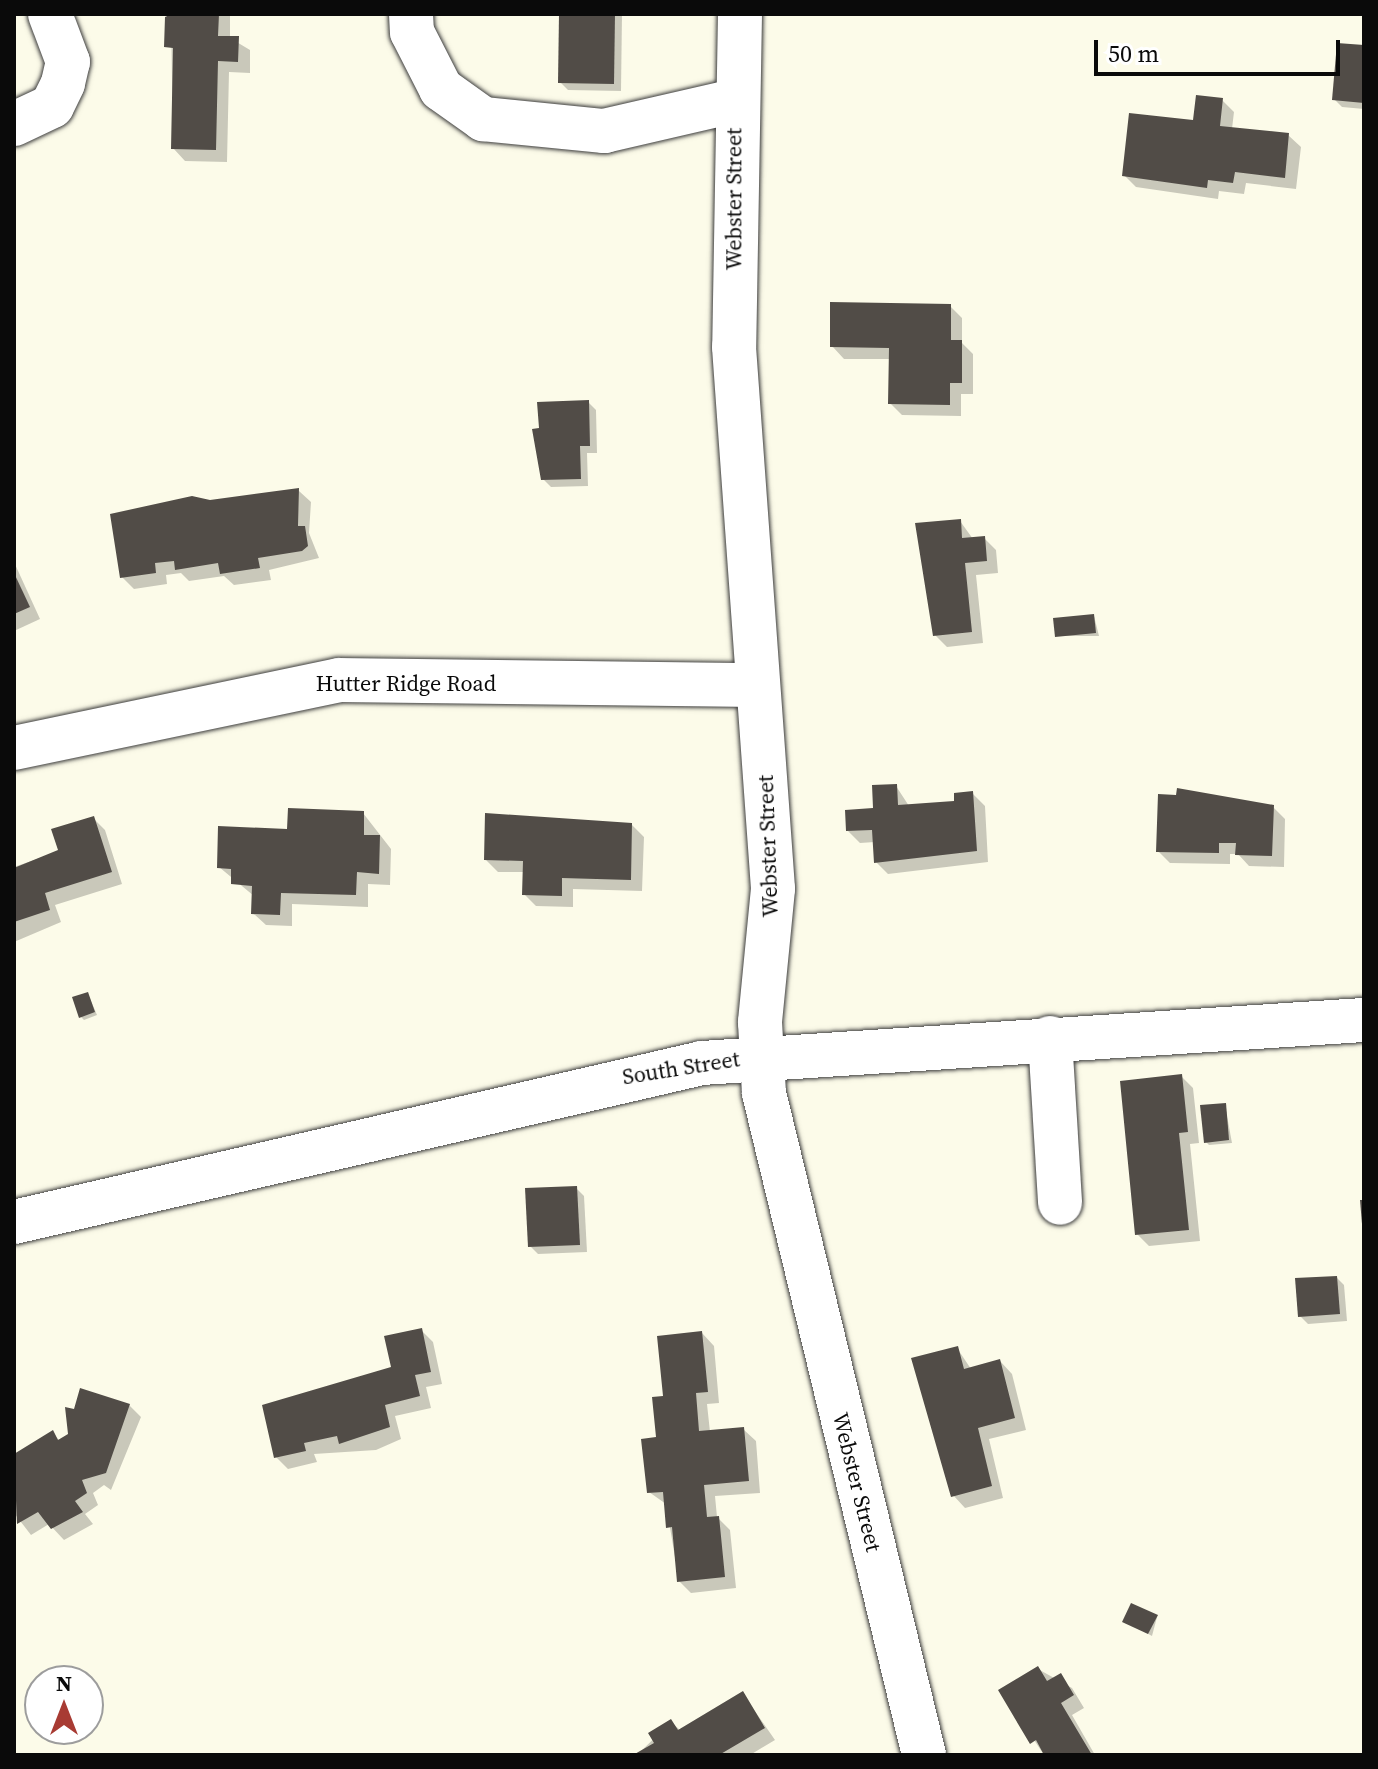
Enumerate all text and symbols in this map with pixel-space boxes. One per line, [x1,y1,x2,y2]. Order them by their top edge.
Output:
scale bar [1098,24,1344,74]
text: 50 m [1108,37,1159,70]
street label: Webster Street [721,128,747,270]
street label: Hutter Ridge Road [316,671,496,697]
street label: Webster Street [752,774,784,918]
street label: South Street [621,1046,741,1090]
street label: Webster Street [827,1410,887,1554]
north arrow [24,1665,104,1745]
text: N [56,1668,72,1698]

